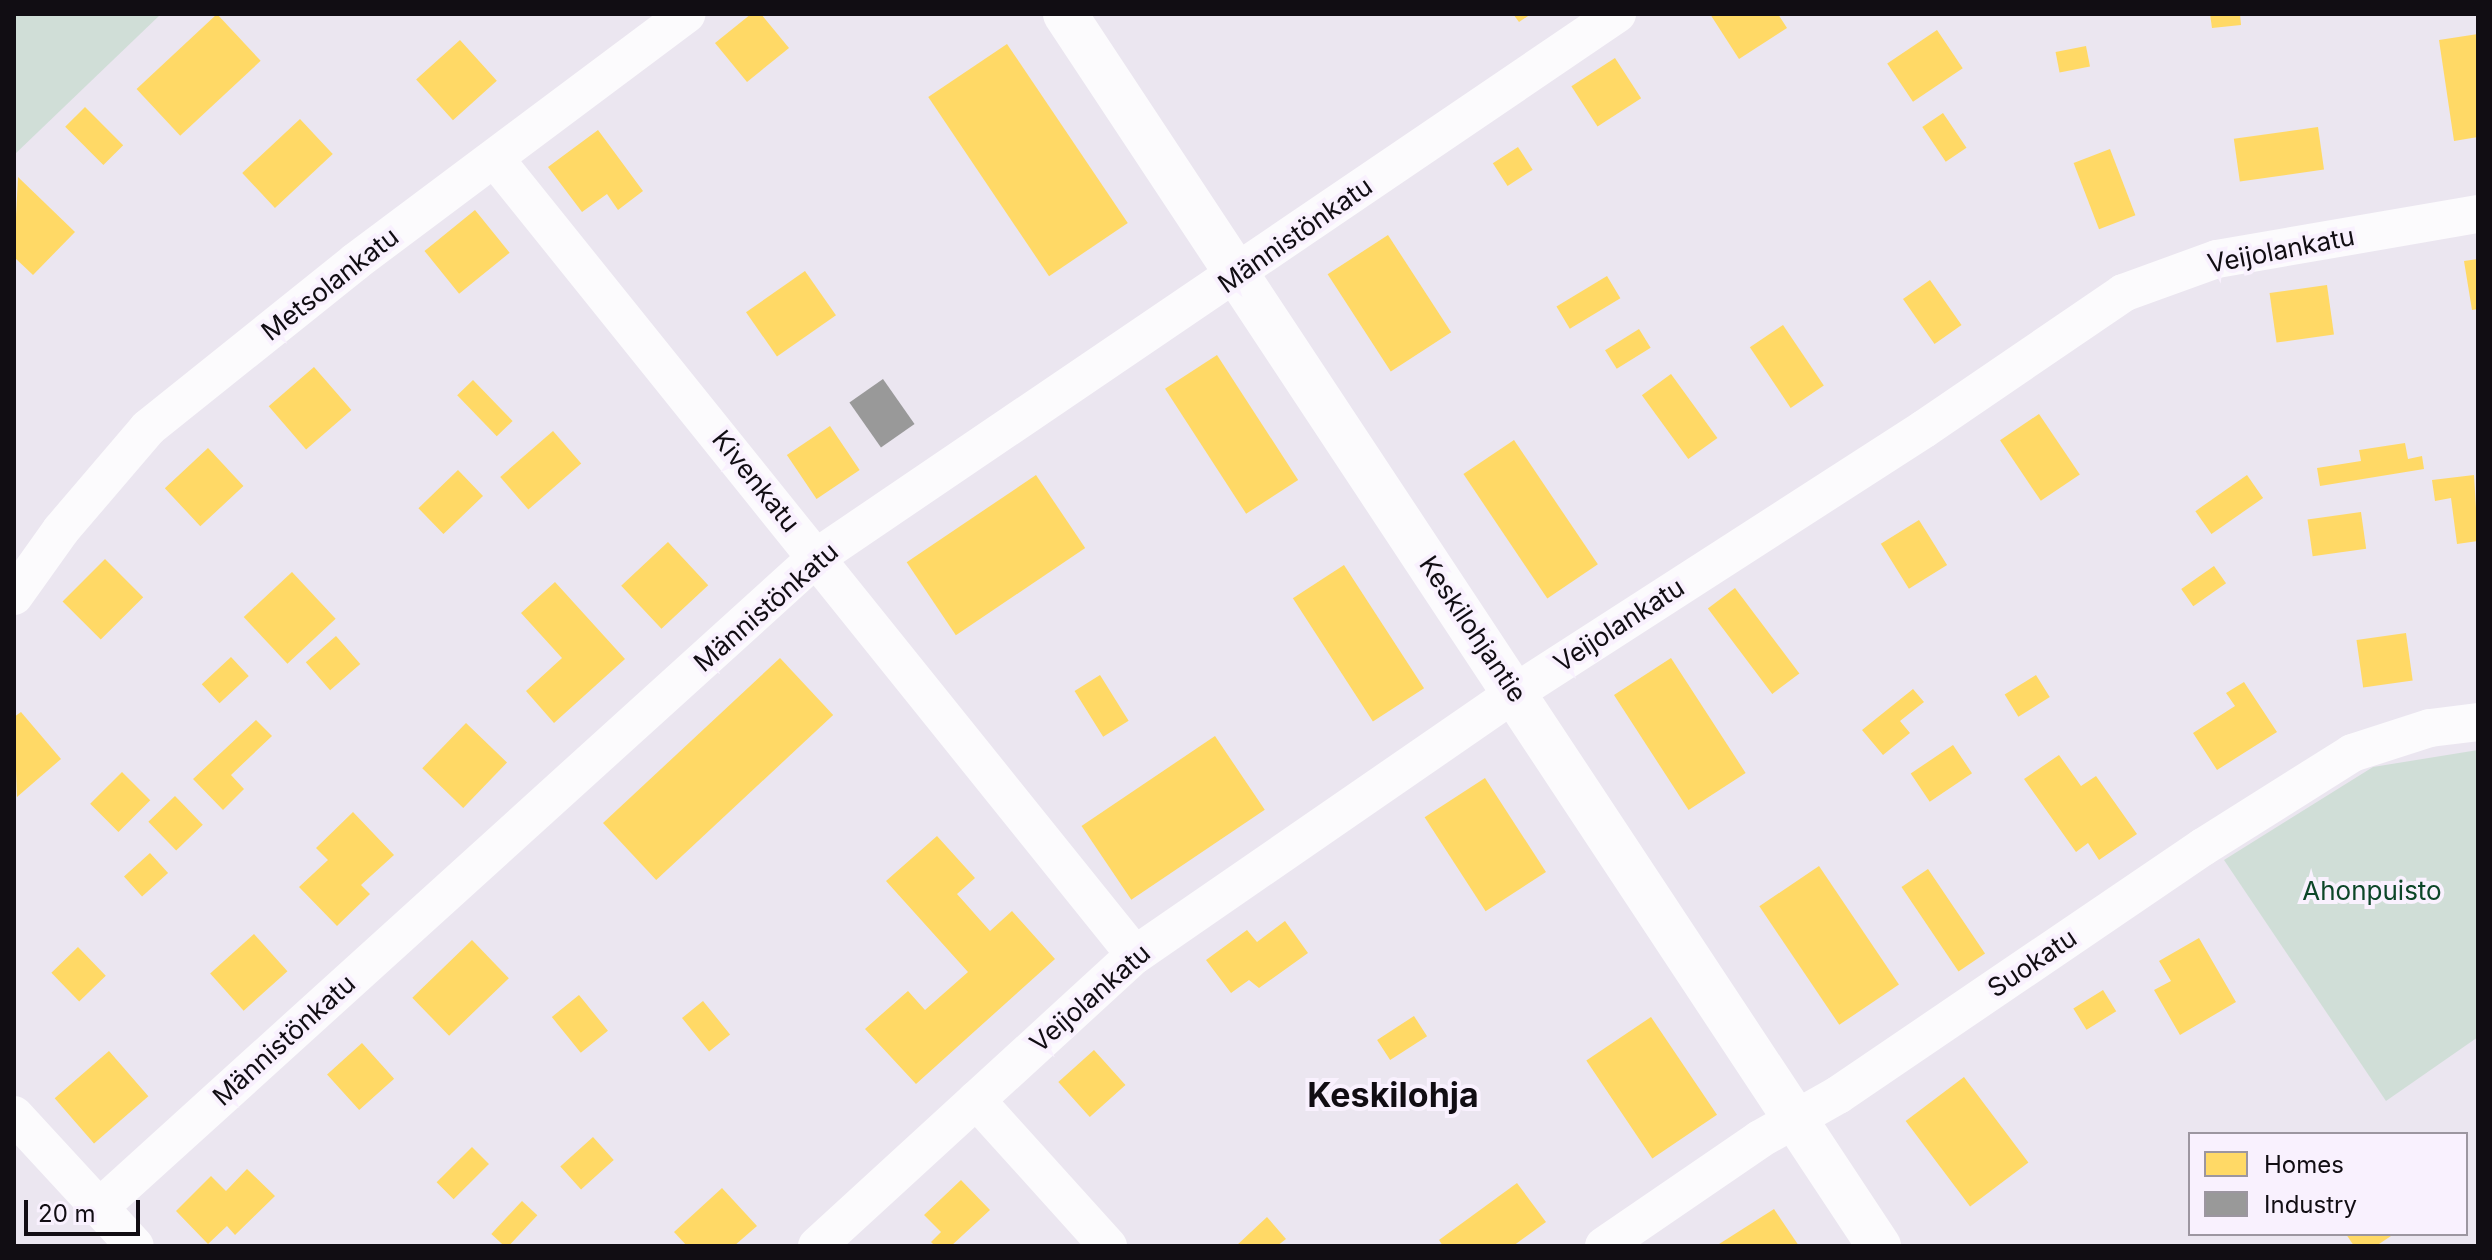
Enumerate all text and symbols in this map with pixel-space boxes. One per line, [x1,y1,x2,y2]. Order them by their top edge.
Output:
street label: Männistönkatu [1212,170,1378,300]
street label: Veijolankatu [2205,220,2357,280]
street label: Metsolankatu [255,221,405,347]
street label: Kivenkatu [706,424,806,538]
street label: Männistönkatu [688,536,844,678]
street label: Keskilohjantie [1413,550,1533,708]
street label: Veijolankatu [1548,571,1690,679]
park label: Ahonpuisto [2302,875,2442,907]
street label: Suokatu [1982,922,2082,1004]
street label: Veijolankatu [1024,937,1156,1059]
street label: Männistönkatu [206,968,362,1112]
district label: Keskilohja [1307,1075,1479,1115]
legend [2188,1132,2468,1236]
text: Homes [2264,1150,2344,1179]
scale bar [28,1184,144,1234]
text: Industry [2264,1190,2357,1219]
text: 20 m [38,1199,96,1228]

